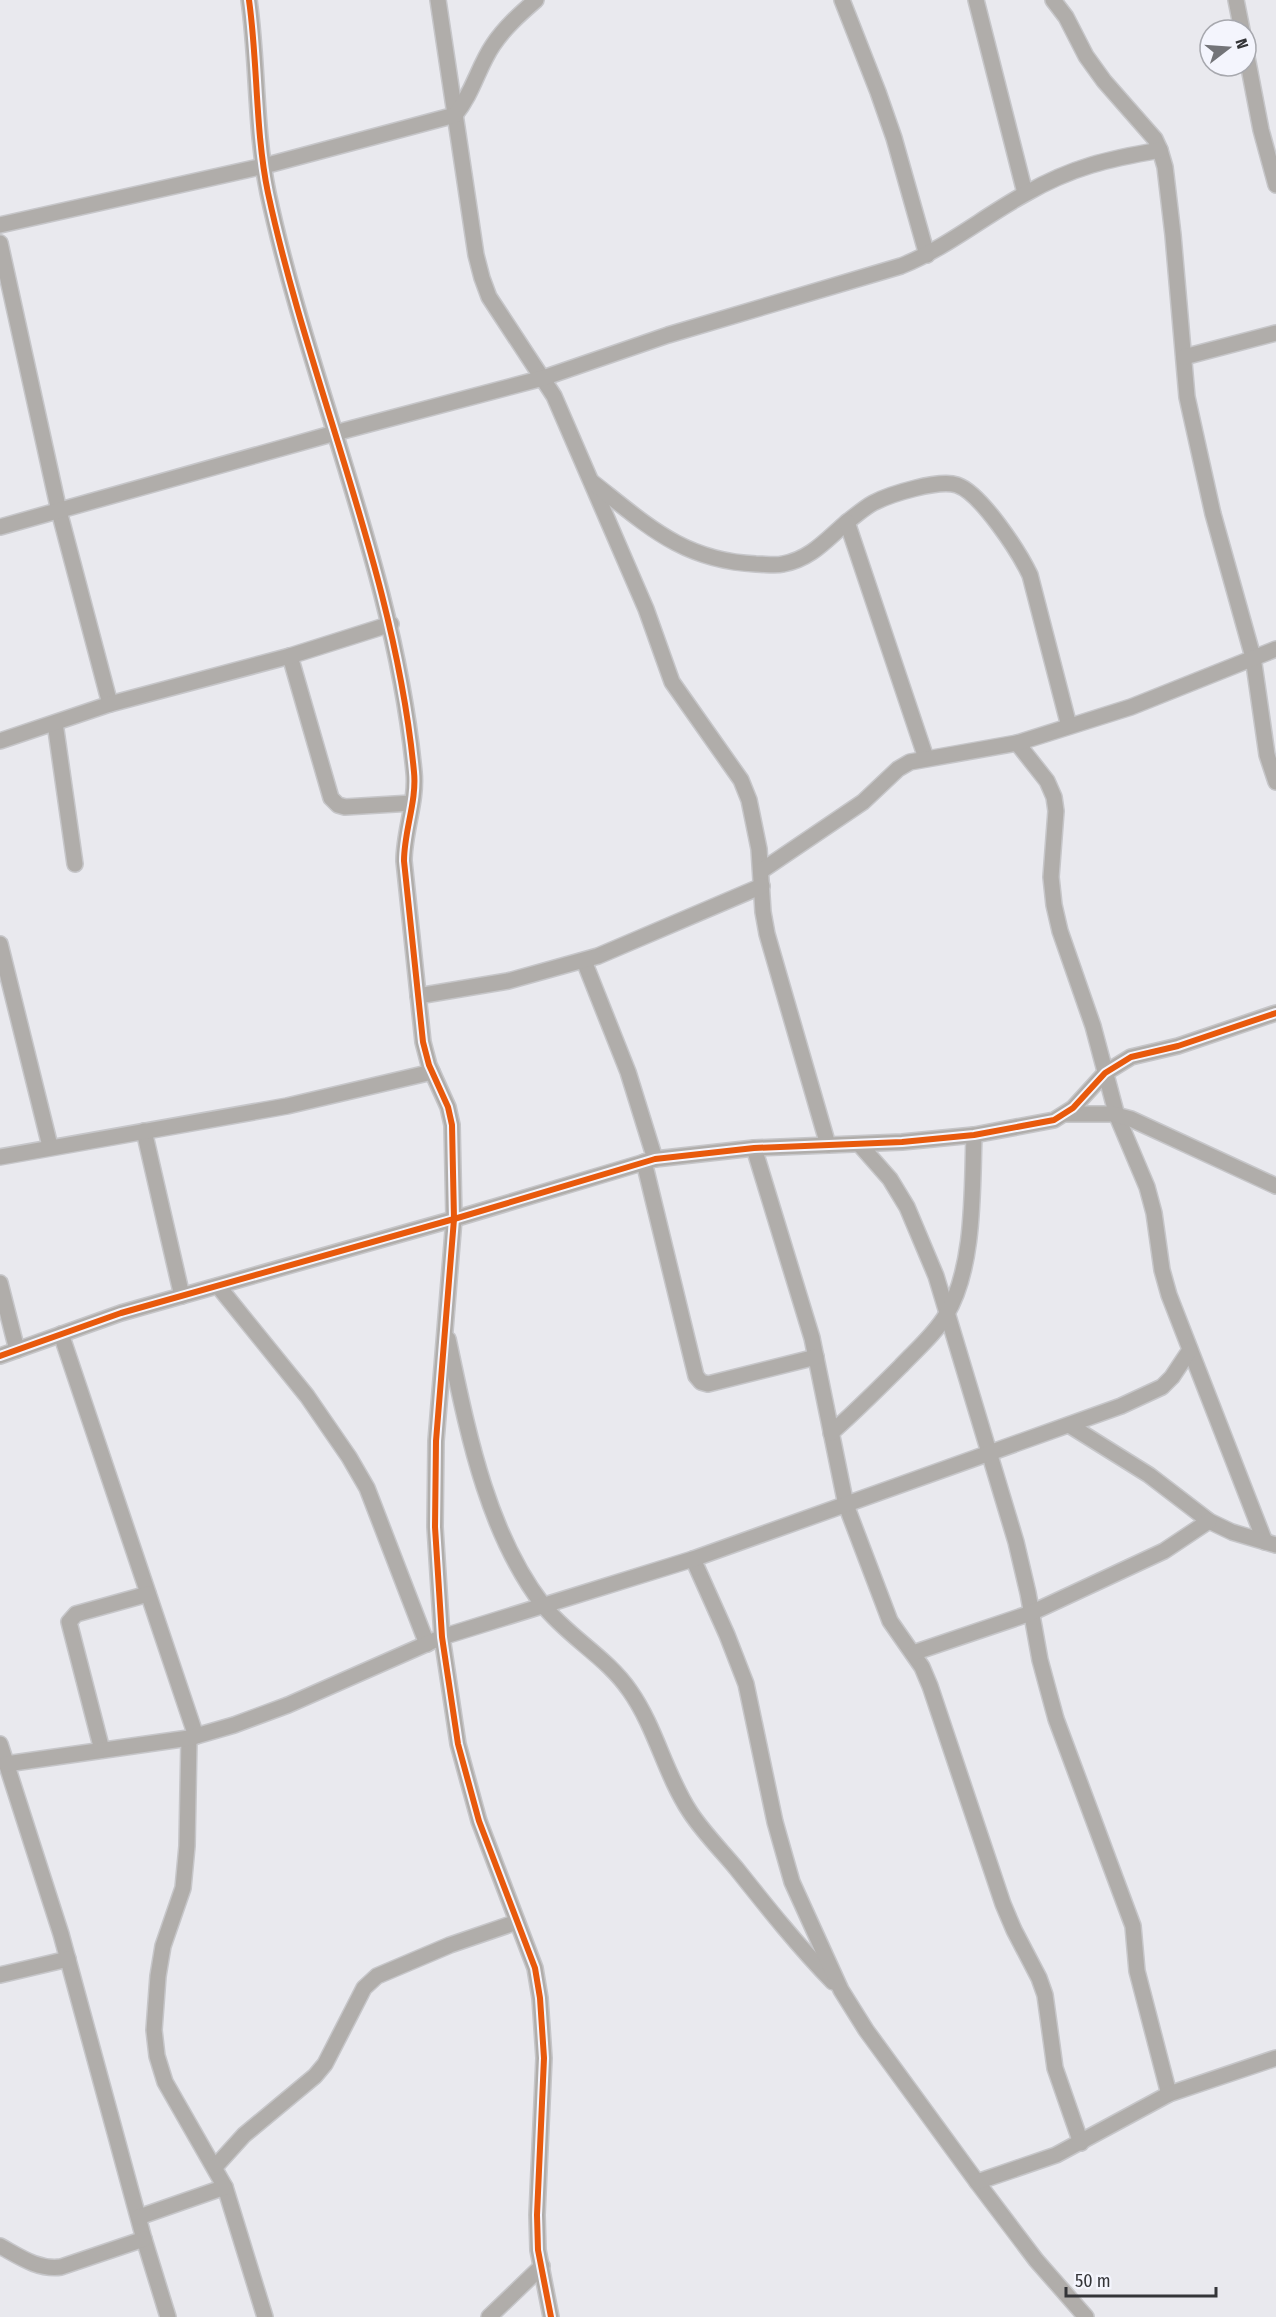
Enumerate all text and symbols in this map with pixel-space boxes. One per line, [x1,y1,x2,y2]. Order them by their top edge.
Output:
north arrow [1198,18,1258,78]
text: N [1231,36,1252,51]
scale bar [1066,2260,1216,2298]
text: 50 m [1075,2270,1111,2292]

